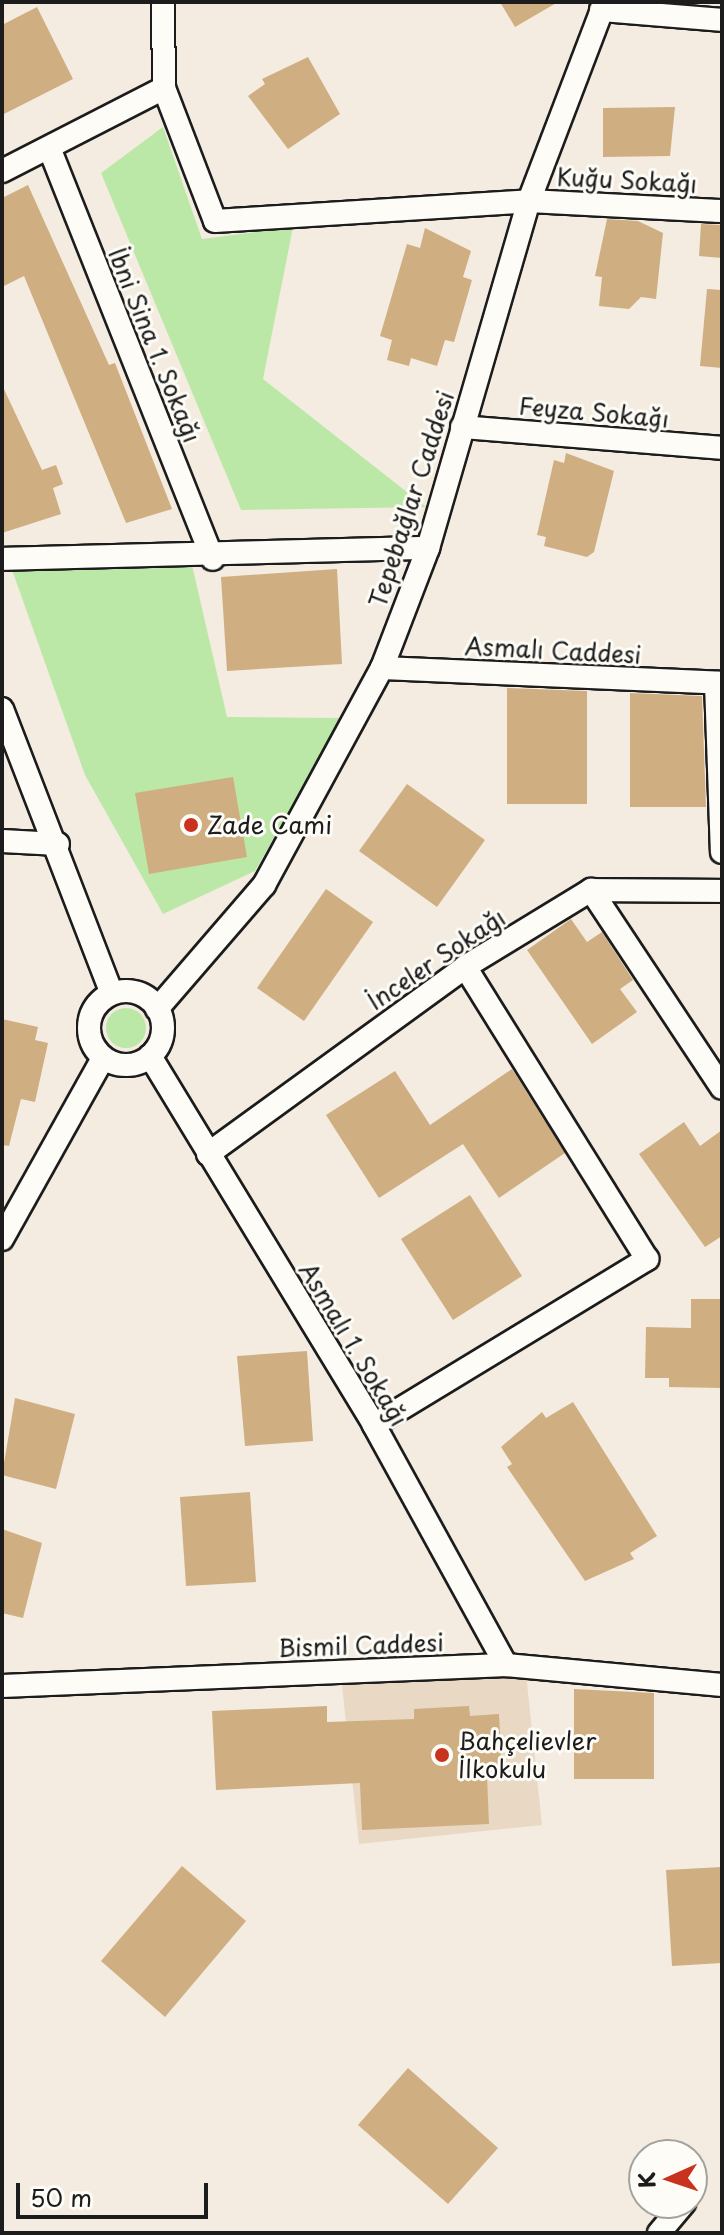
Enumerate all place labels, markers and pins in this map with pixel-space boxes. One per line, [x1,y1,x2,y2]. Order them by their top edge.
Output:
place label: Zade Cami [207,811,332,839]
marker: Zade Cami [182,816,200,834]
place label: Bahçelievler İlkokulu [458,1727,596,1783]
marker: Bahçelievler İlkokulu [433,1746,451,1764]

